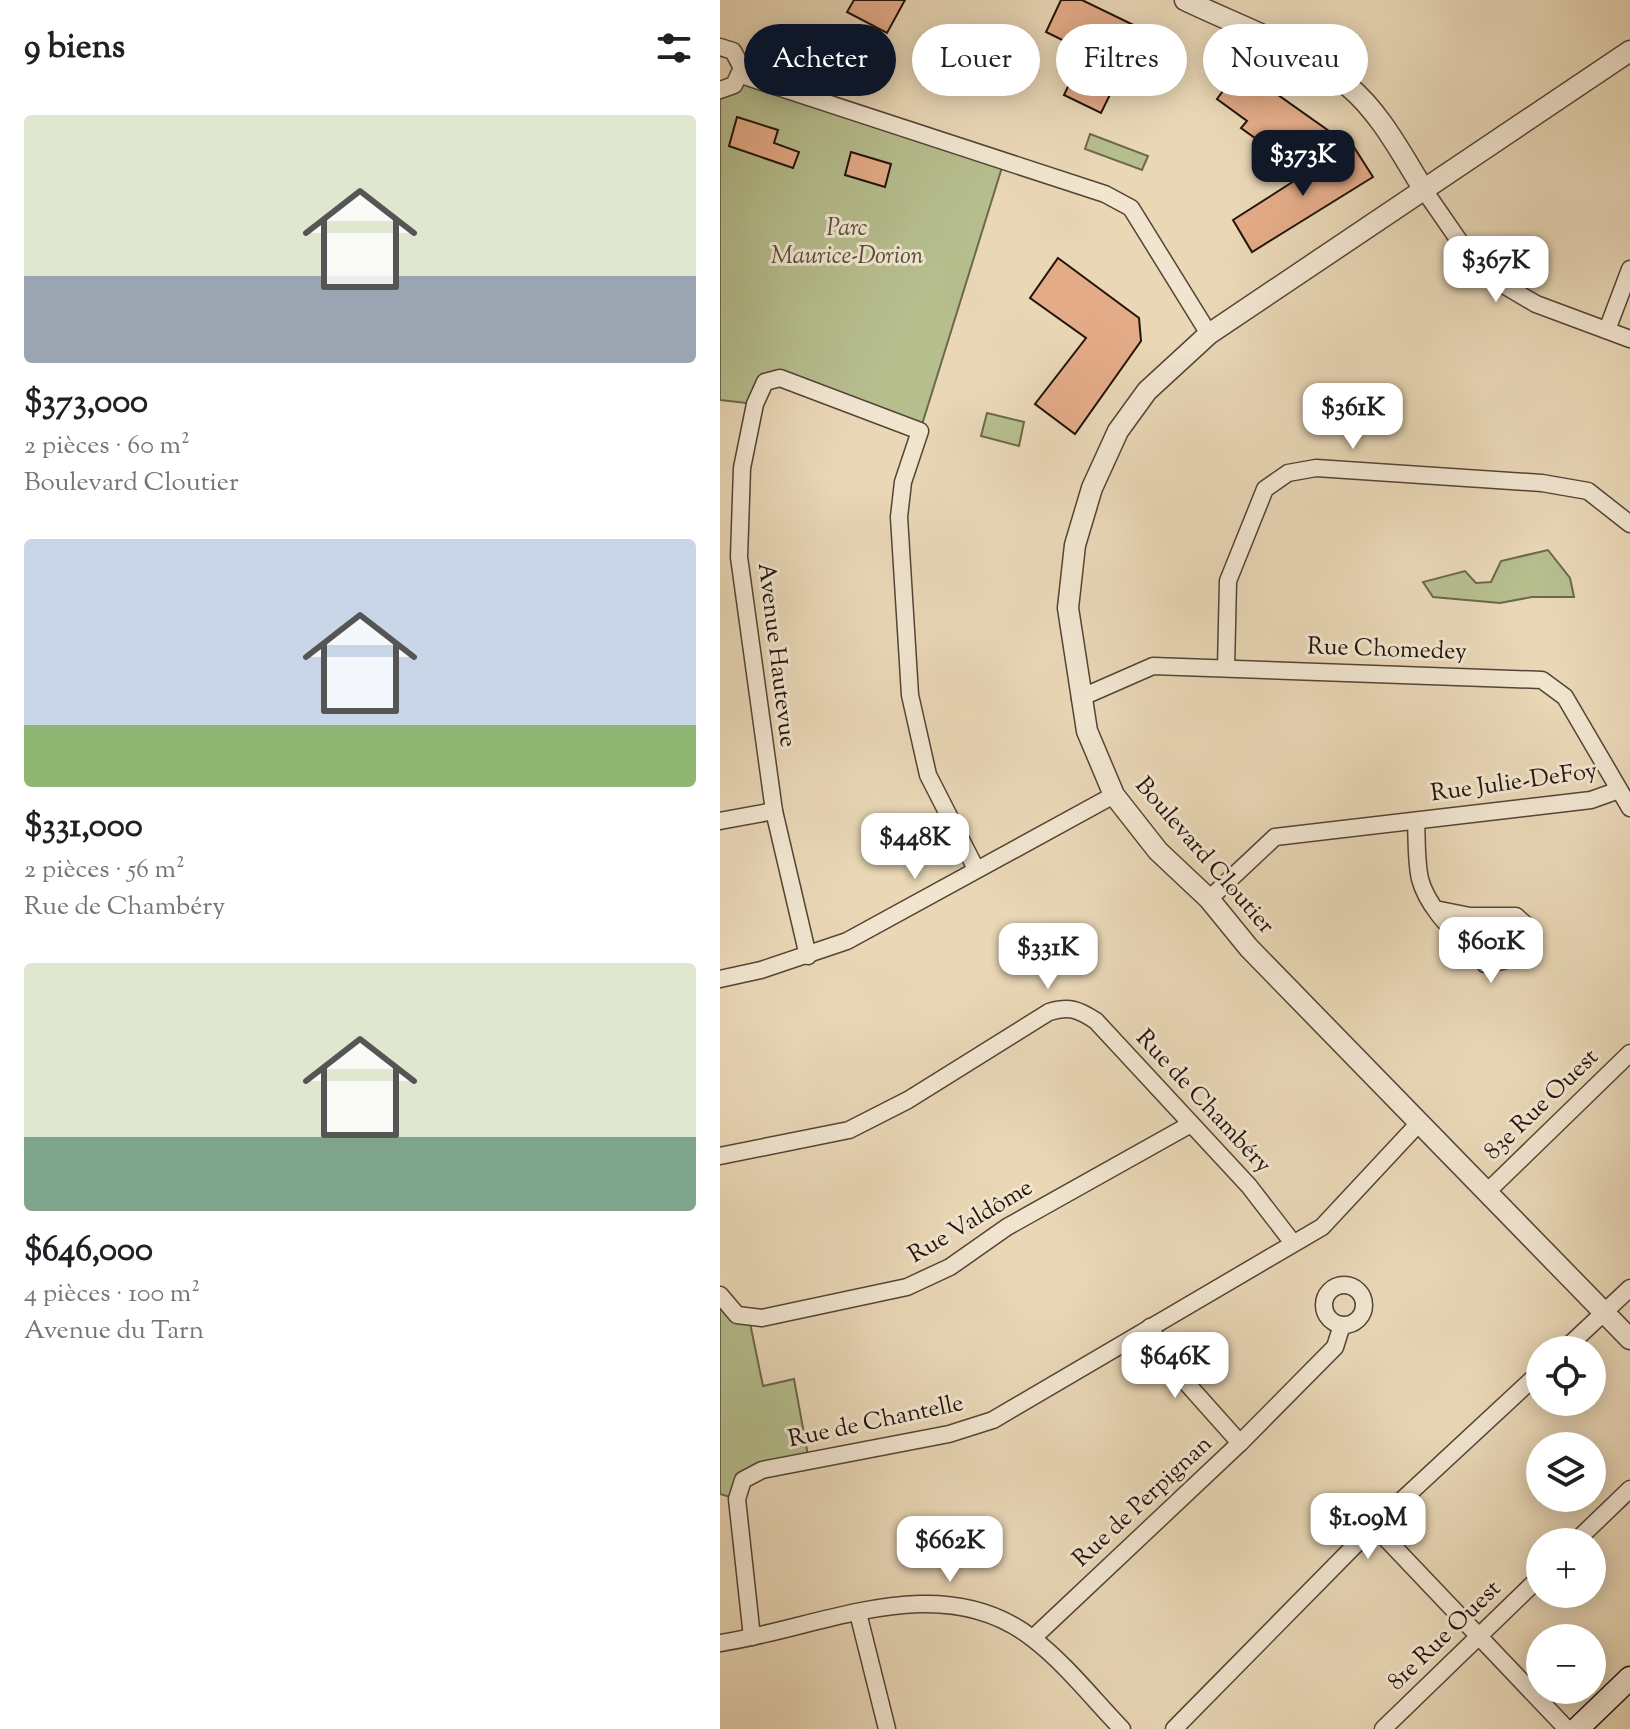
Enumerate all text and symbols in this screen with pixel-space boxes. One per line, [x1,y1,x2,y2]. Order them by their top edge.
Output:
text: 9 biens [24,24,125,73]
chip: Acheter [744,24,896,96]
chip: Louer [912,24,1040,96]
chip: Filtres [1056,24,1187,96]
chip: Nouveau [1203,24,1368,96]
icon: filters [652,26,696,70]
pin: $373K [1247,130,1359,198]
text: $373K [1270,137,1336,174]
icon: home [288,167,432,311]
park label: Parc Maurice-Dorion [771,212,924,274]
pin: $367K [1440,236,1552,304]
text: $367K [1462,243,1530,280]
text: $373,000 [24,379,148,428]
pin: $361K [1297,383,1409,451]
text: $361K [1321,390,1385,427]
text: 2 pièces · 60 m² [24,428,190,465]
text: Boulevard Cloutier [24,465,239,502]
street label: Avenue Hautevue [748,561,804,749]
icon: home [288,591,432,735]
street label: Rue Chomedey [1307,630,1468,670]
street label: Rue Julie-DeFoy [1429,754,1599,812]
street label: Boulevard Cloutier [1126,770,1282,942]
text: $331,000 [24,803,143,852]
pin: $448K [859,813,971,881]
text: $448K [879,820,951,857]
text: 2 pièces · 56 m² [24,852,185,889]
text: Rue de Chambéry [24,889,225,926]
pin: $601K [1435,917,1547,985]
pin: $331K [992,923,1104,991]
text: $601K [1457,924,1525,961]
text: $331K [1017,930,1079,967]
icon: home [288,1015,432,1159]
street label: Rue de Chambéry [1127,1023,1279,1182]
street label: 83e Rue Ouest [1477,1042,1607,1168]
street label: Rue Valdôme [903,1172,1039,1272]
text: $646,000 [24,1227,153,1276]
text: 4 pièces · 100 m² [24,1276,200,1313]
text: Avenue du Tarn [24,1313,204,1350]
pin: $646K [1119,1332,1231,1400]
map controls [1526,1336,1606,1704]
button: locate [1526,1336,1606,1416]
text: $646K [1140,1339,1210,1376]
street label: Rue de Chantelle [785,1387,967,1457]
street label: Rue de Perpignan [1066,1428,1220,1576]
button: layers [1526,1432,1606,1512]
pin: $1.09M [1303,1493,1433,1561]
text: $1.09M [1329,1500,1407,1537]
pin: $662K [894,1516,1006,1584]
text: $662K [915,1523,985,1560]
button: + [1526,1528,1606,1608]
street label: 81e Rue Ouest [1381,1573,1509,1699]
button: − [1526,1624,1606,1704]

